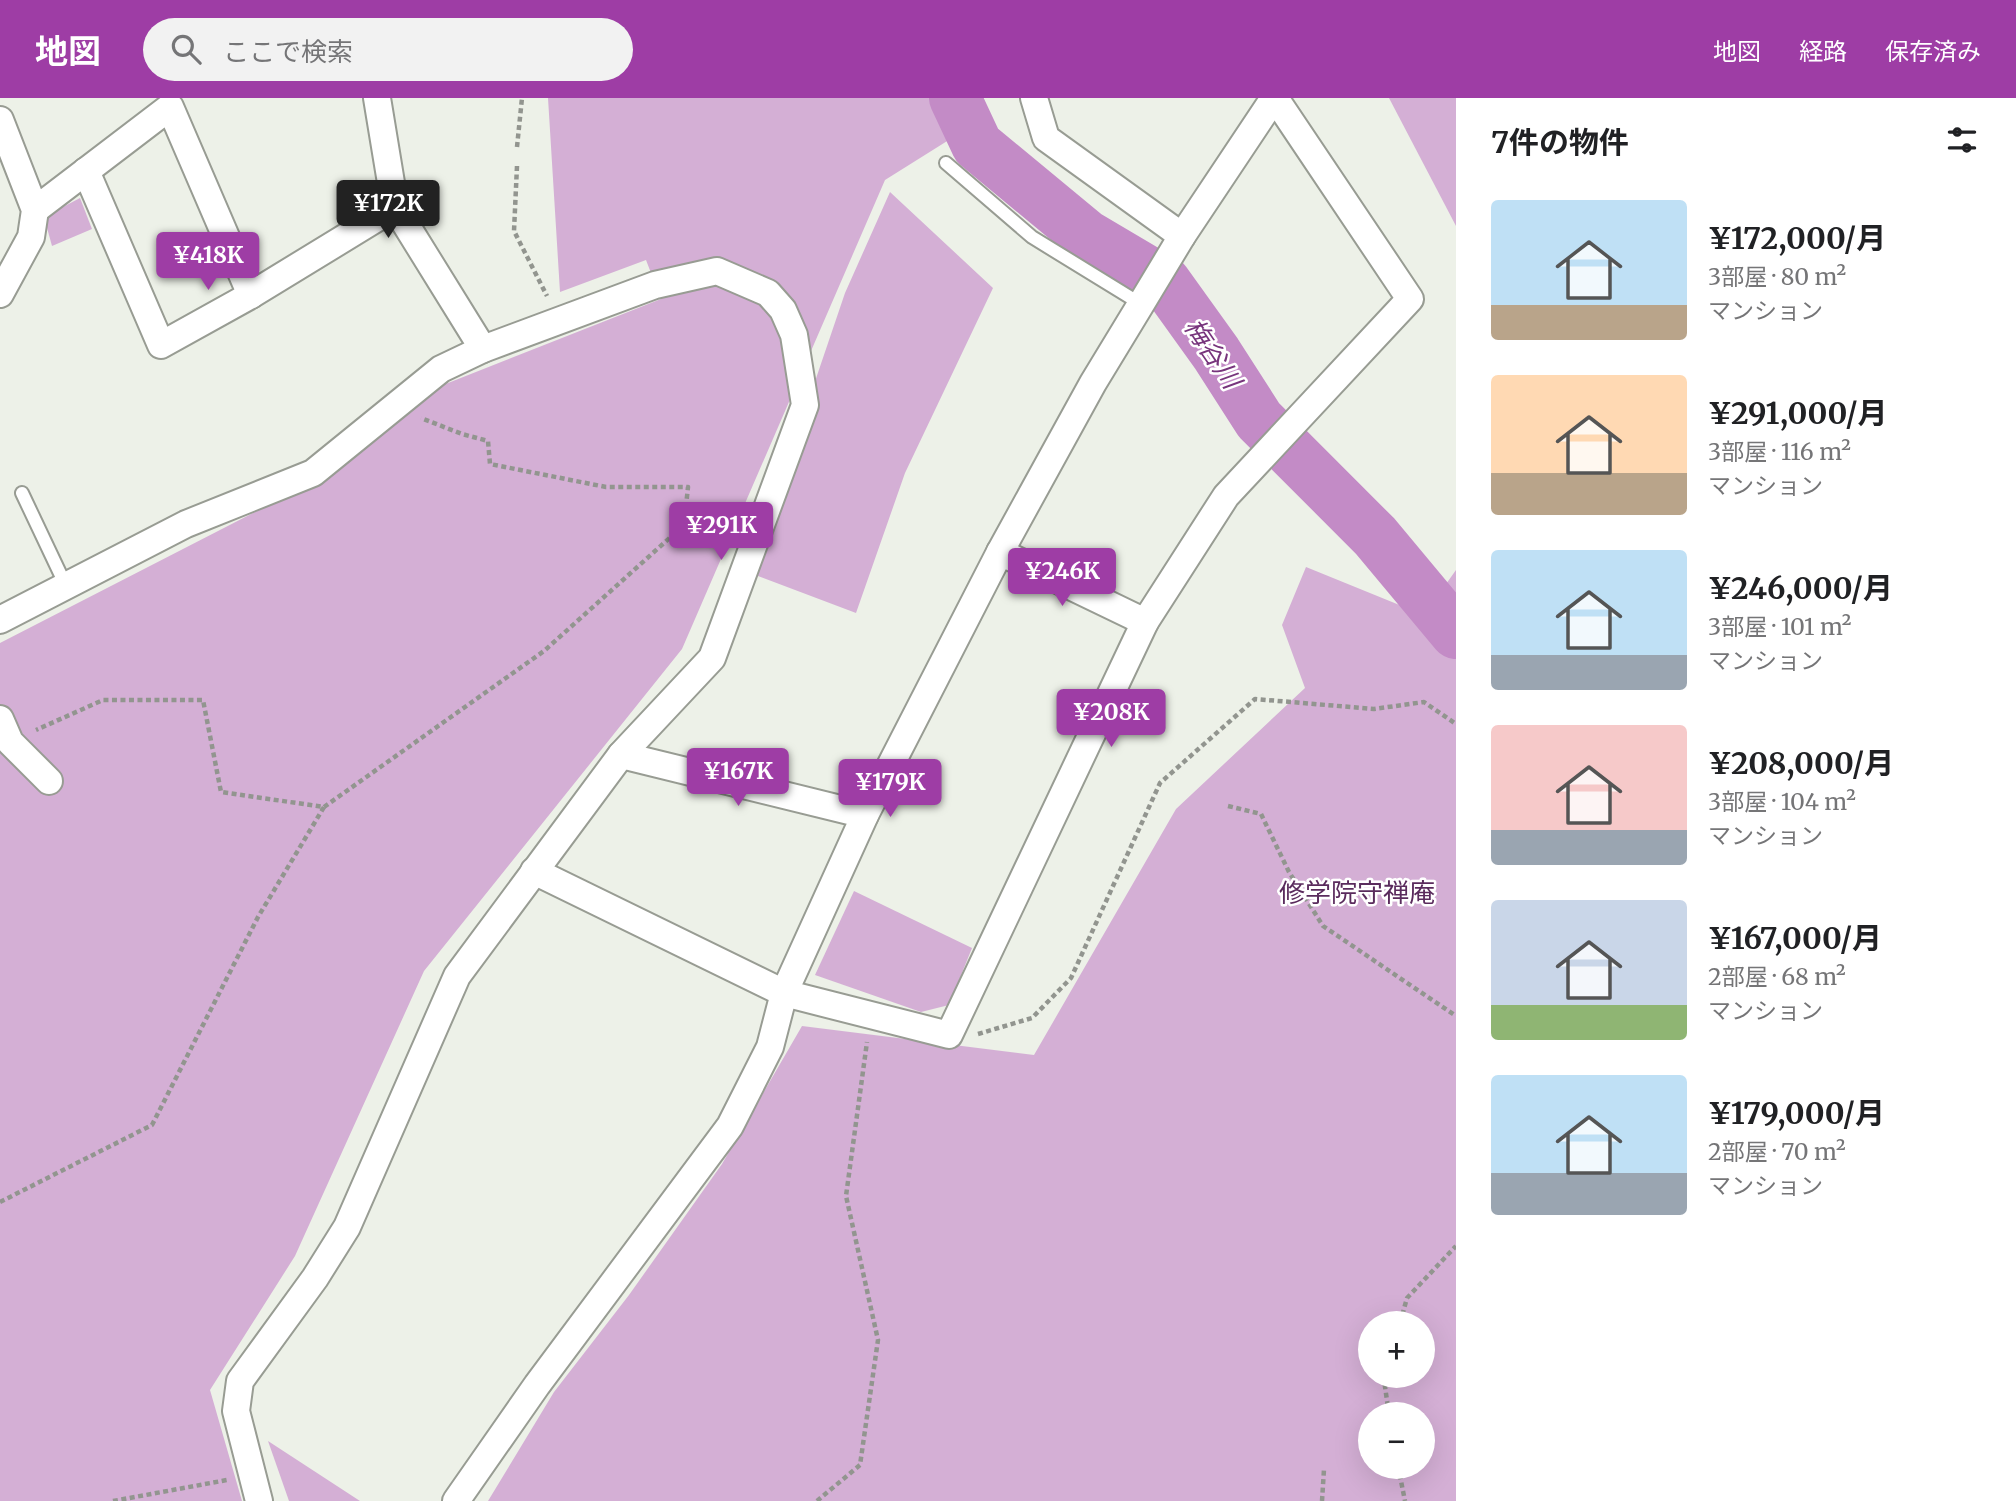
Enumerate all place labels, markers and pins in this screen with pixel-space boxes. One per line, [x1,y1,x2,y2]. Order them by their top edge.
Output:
pin: ¥172K [339,180,437,240]
pin: ¥418K [159,232,257,292]
pin: ¥291K [672,503,770,562]
pin: ¥246K [1013,548,1111,608]
pin: ¥208K [1062,690,1160,749]
pin: ¥167K [689,748,787,808]
pin: ¥179K [841,760,939,819]

